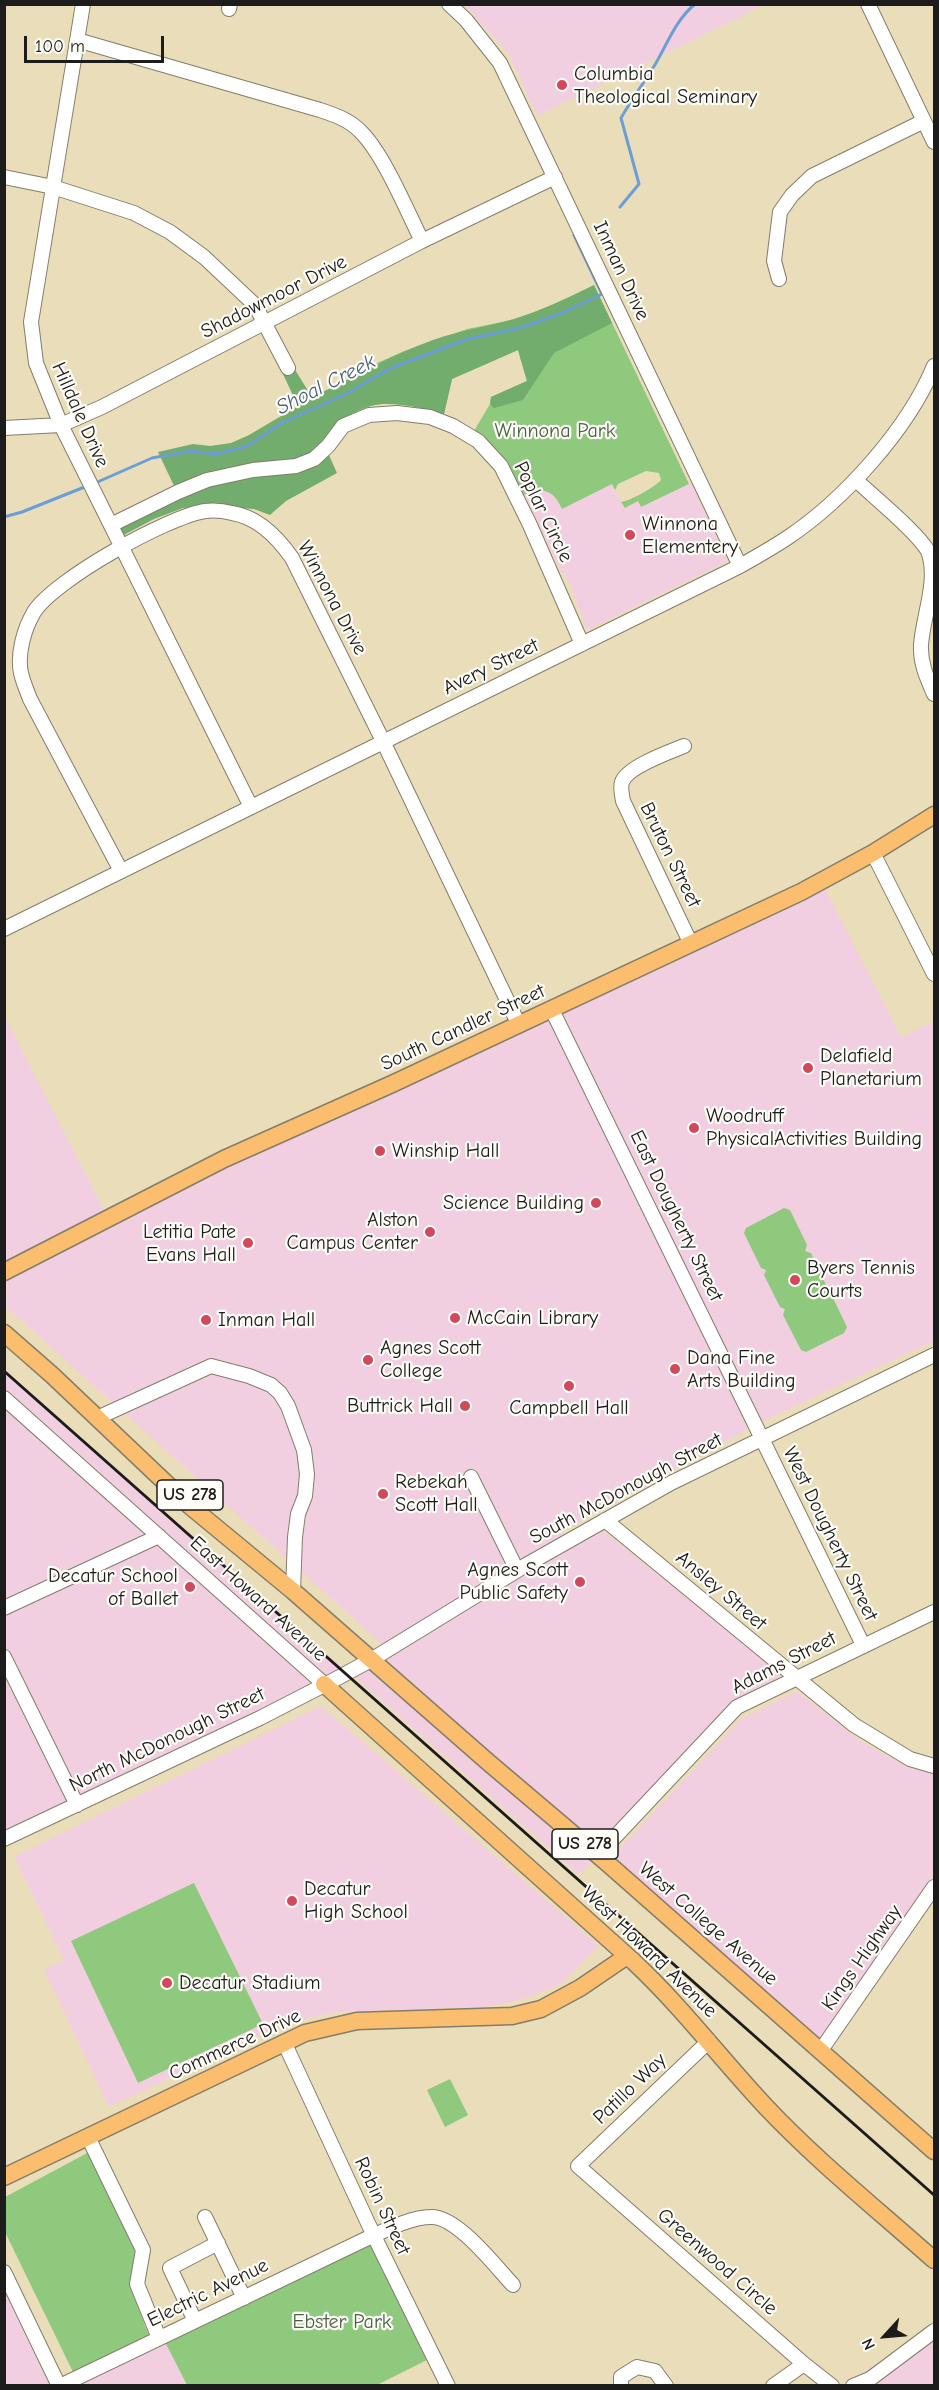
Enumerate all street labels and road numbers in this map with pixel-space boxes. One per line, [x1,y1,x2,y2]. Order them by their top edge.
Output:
street label: Inman Drive [588,218,654,324]
street label: Shadowmoor Drive [197,250,351,344]
street label: Hilldale Drive [46,359,114,471]
street label: Poplar Circle [508,458,578,566]
street label: Winnona Drive [292,537,372,659]
street label: Avery Street [439,634,543,700]
street label: Bruton Street [634,798,706,912]
street label: South Candler Street [377,979,549,1077]
street label: East Dougherty Street [624,1127,728,1305]
street label: South McDonough Street [526,1428,726,1550]
street label: West Dougherty Street [777,1443,883,1625]
road number: US 278 [157,1480,223,1510]
street label: East Howard Avenue [185,1531,331,1667]
street label: Ansley Street [671,1546,771,1636]
street label: Adams Street [728,1626,840,1700]
street label: North McDonough Street [65,1682,269,1798]
road number: US 278 [552,1829,618,1859]
street label: West College Avenue [634,1857,782,1991]
street label: West Howard Avenue [576,1881,722,2023]
street label: Kings Highway [817,1901,907,2015]
street label: Commerce Drive [165,2004,305,2086]
street label: Patillo Way [589,2048,671,2130]
street label: Robin Street [349,2153,415,2259]
street label: Greenwood Circle [652,2203,782,2321]
street label: Electric Avenue [144,2253,272,2333]

